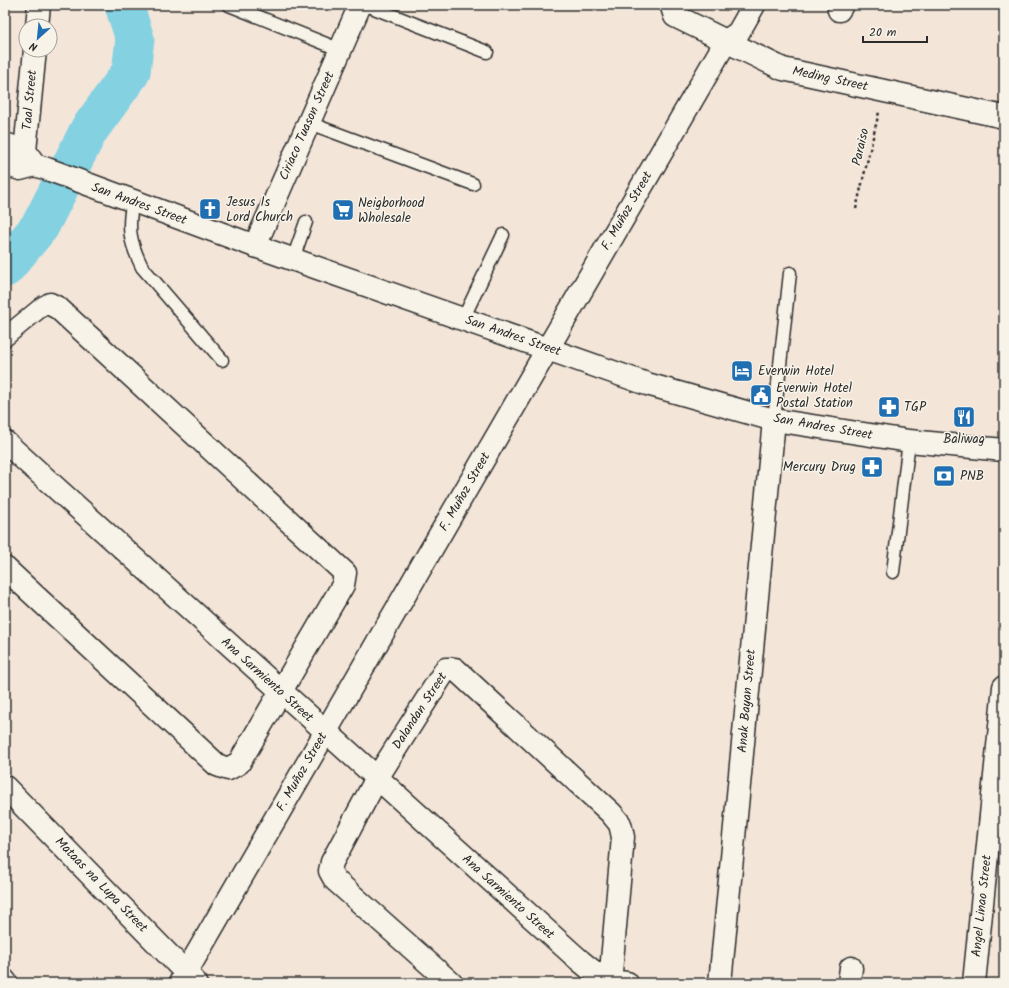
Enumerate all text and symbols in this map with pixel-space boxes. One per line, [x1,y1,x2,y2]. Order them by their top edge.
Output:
north arrow [18,18,58,58]
scale bar [863,18,927,44]
text: 20 m [869,23,897,42]
text: N [27,36,41,56]
street label: Meding Street [790,61,871,97]
street label: Ciriaco Tuason Street [274,67,341,184]
street label: Taal Street [17,68,43,131]
street label: Paraiso [846,126,876,168]
street label: F. Muñoz Street [596,167,659,254]
street label: San Andres Street [88,177,191,231]
place label: Jesus Is Lord Church [226,192,293,228]
place label: Neigborhood Wholesale [358,193,425,229]
church icon: Jesus Is Lord Church [197,196,223,222]
supermarket icon: Neigborhood Wholesale [330,197,356,223]
street label: San Andres Street [462,310,565,363]
hotel icon: Everwin Hotel [729,358,755,384]
place label: Everwin Hotel [758,361,834,382]
place label: Everwin Hotel Postal Station [776,378,853,414]
public building icon: Everwin Hotel Postal Station [748,382,774,408]
pharmacy icon: TGP [876,394,902,420]
place label: TGP [904,397,927,418]
restaurant icon: Baliwag [951,404,977,430]
street label: San Andres Street [772,408,875,446]
place label: Baliwag [943,429,985,450]
street label: F. Muñoz Street [434,448,497,535]
pharmacy icon: Mercury Drug [859,454,885,480]
place label: Mercury Drug [783,457,856,478]
bank icon: PNB [931,463,957,489]
place label: PNB [960,466,984,487]
street label: Ana Sarmiento Street [216,632,319,728]
street label: Anak Bayan Street [732,647,762,754]
street label: Dalandan Street [387,667,453,754]
street label: F. Muñoz Street [271,728,334,815]
street label: Mataas na Lupa Street [50,832,153,938]
street label: Ana Sarmiento Street [457,849,560,945]
street label: Angel Linao Street [966,853,998,958]

